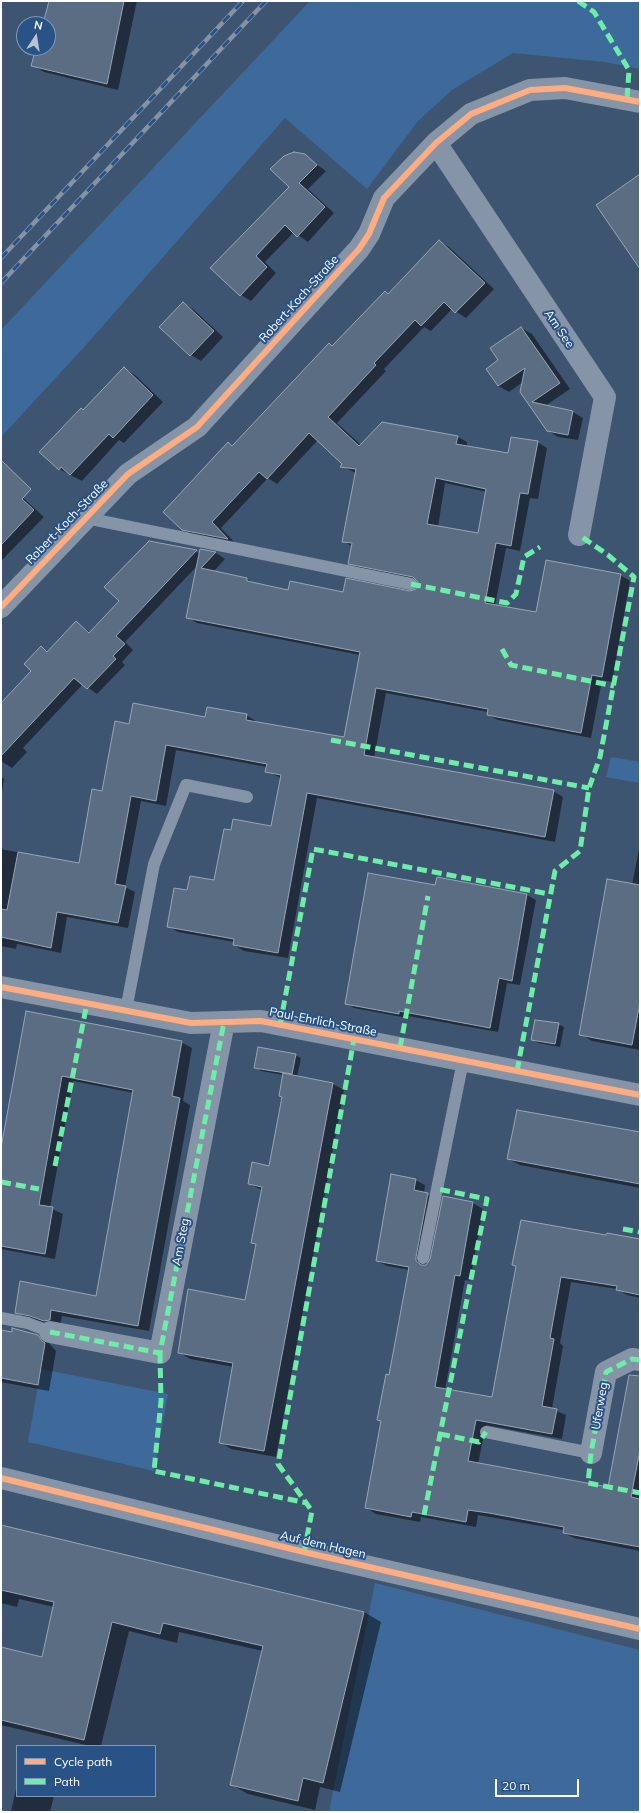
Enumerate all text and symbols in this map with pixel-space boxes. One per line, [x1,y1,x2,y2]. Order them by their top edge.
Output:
north arrow [16,16,56,56]
text: N [33,18,44,33]
street label: Robert-Koch-Straße [256,253,342,345]
street label: Am See [541,307,577,351]
street label: Robert-Koch-Straße [23,477,111,567]
street label: Paul-Ehrlich-Straße [268,1005,378,1039]
street label: Am Steg [169,1217,193,1267]
street label: Uferweg [589,1381,611,1431]
street label: Auf dem Hagen [279,1528,367,1562]
legend [16,1745,156,1797]
text: Cycle path [54,1754,112,1769]
scale bar [497,1771,581,1797]
text: Path [54,1774,80,1789]
text: 20 m [502,1778,530,1793]

